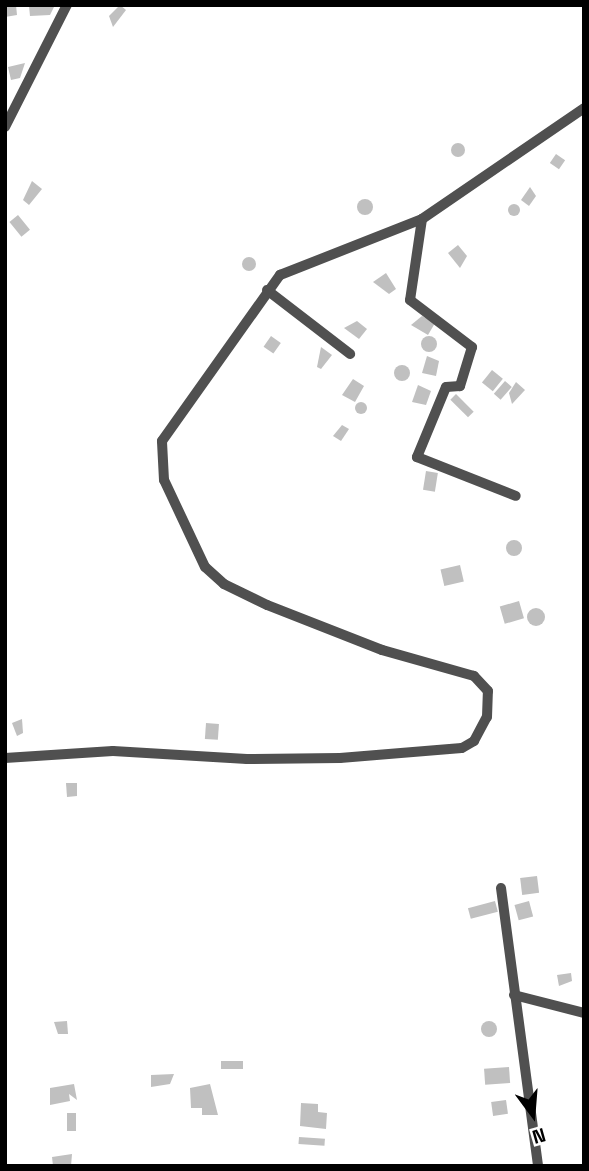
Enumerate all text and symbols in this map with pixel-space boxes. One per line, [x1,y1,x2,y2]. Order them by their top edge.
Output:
north arrow [498,1080,568,1150]
text: N [529,1122,548,1149]

